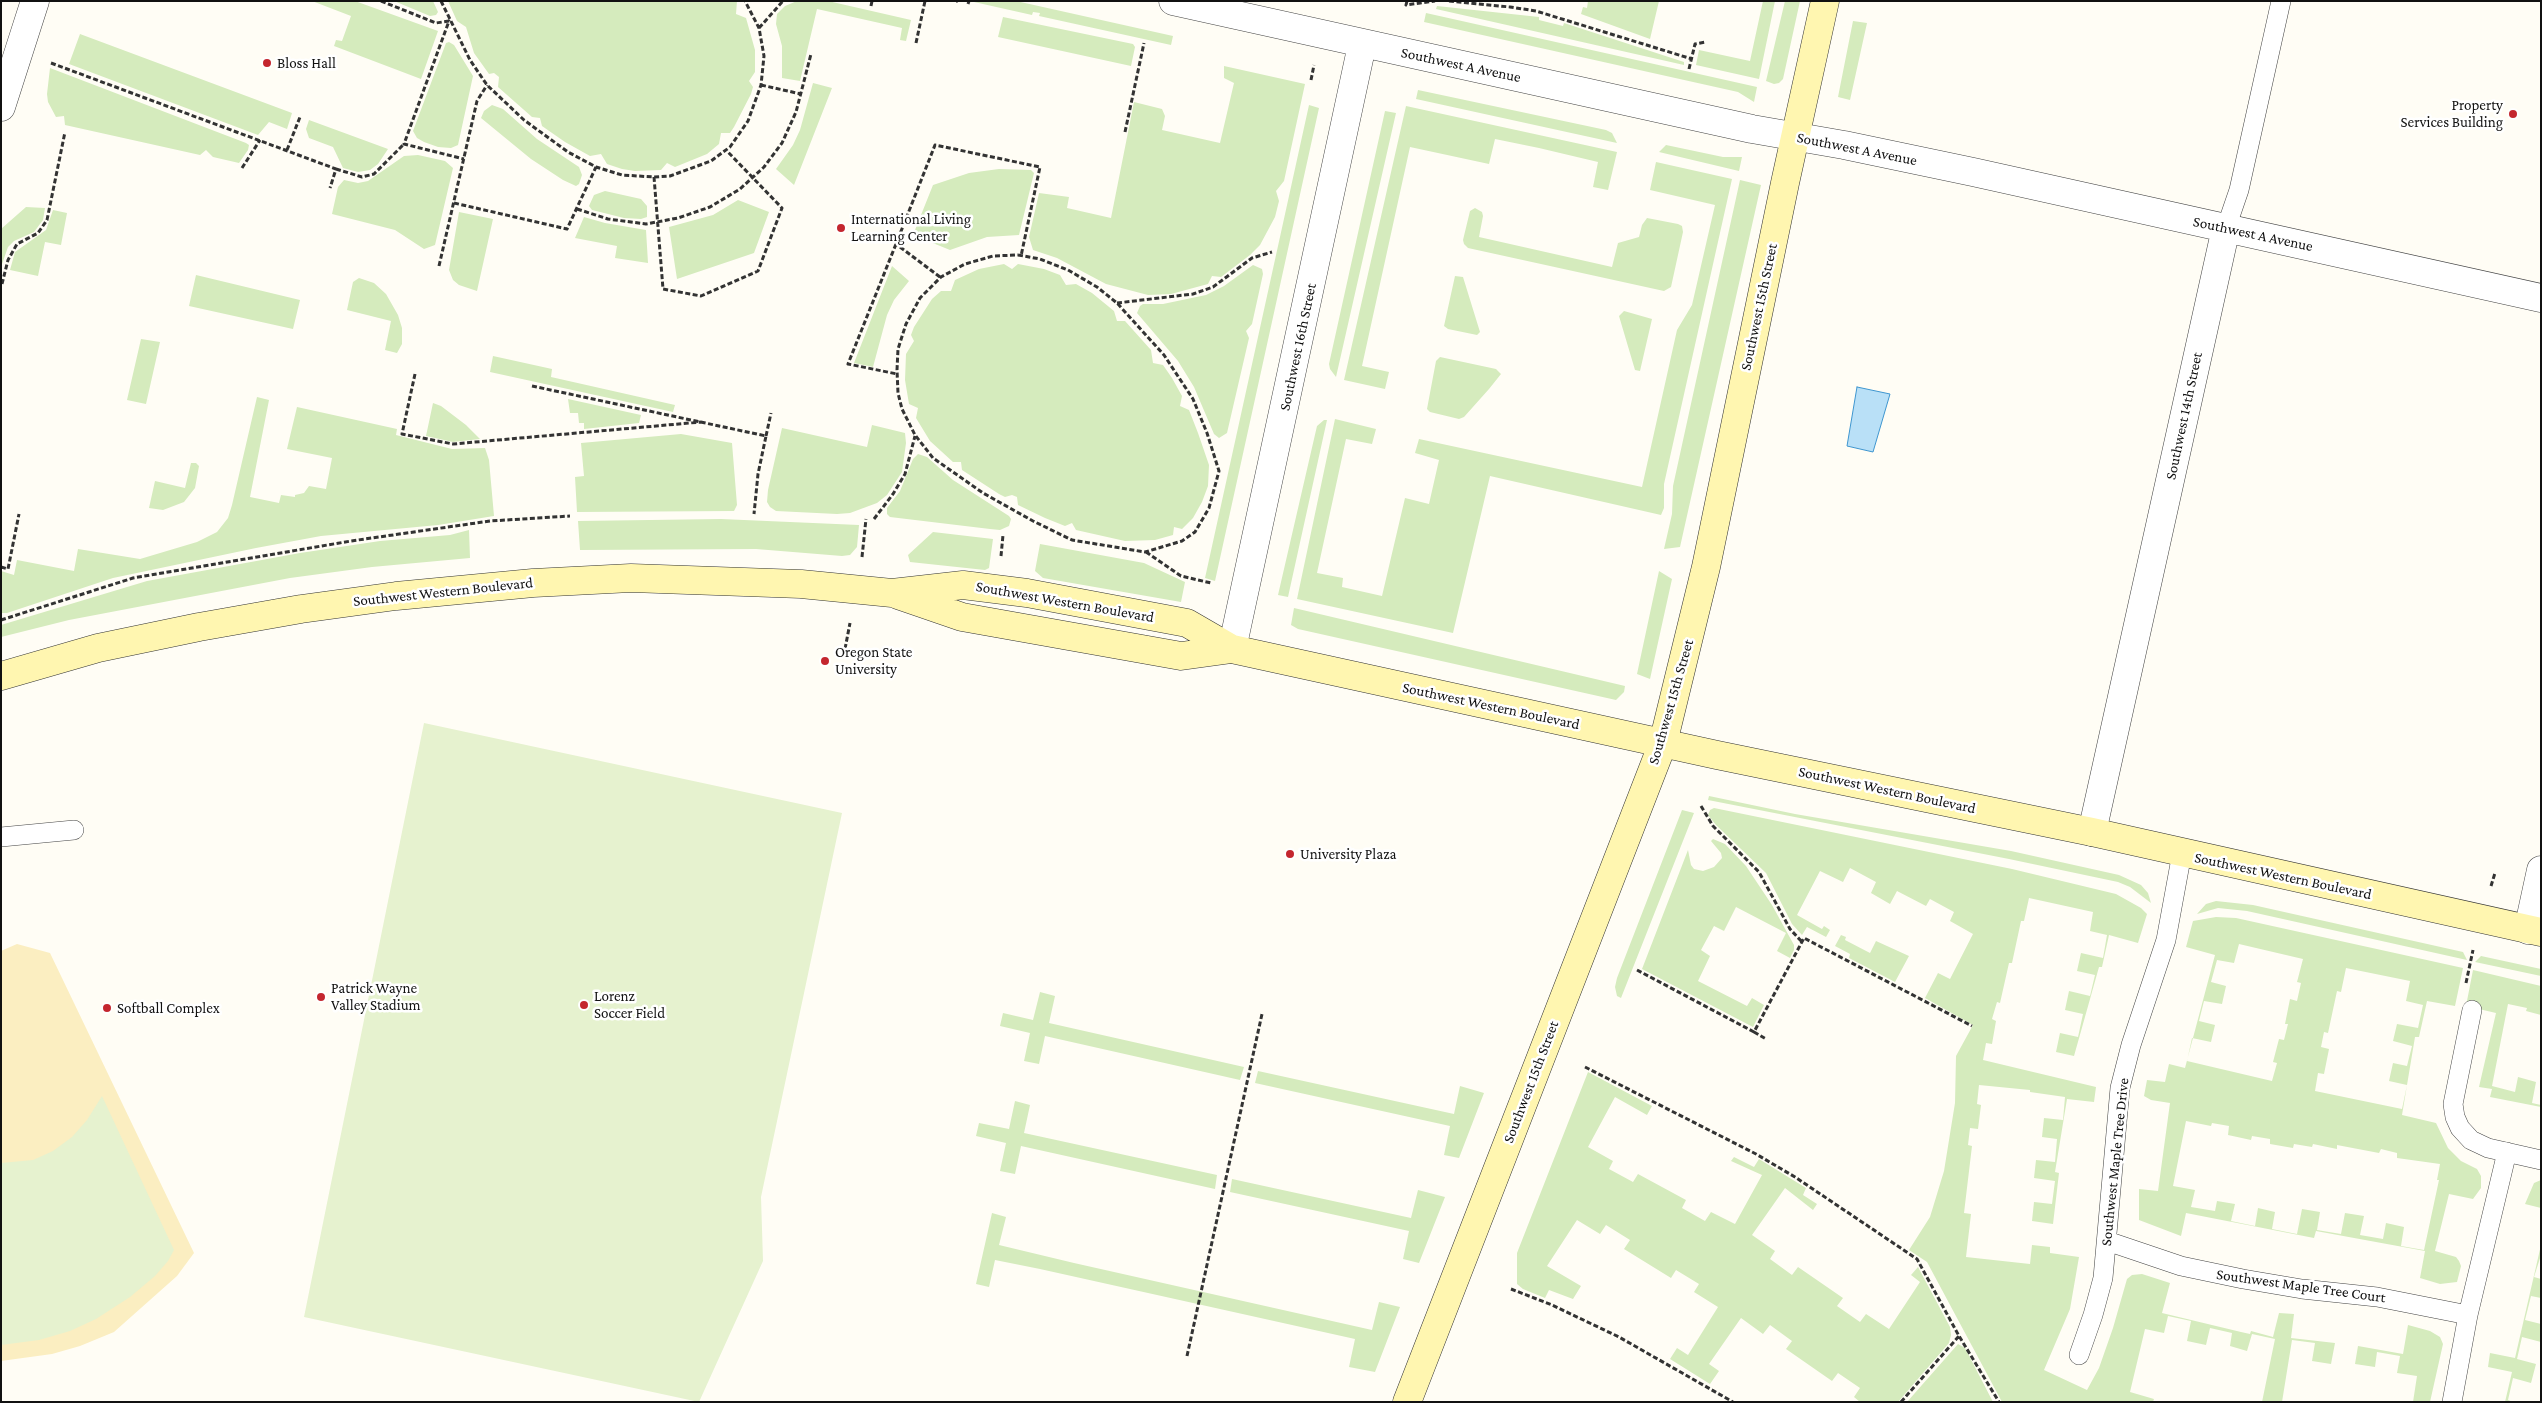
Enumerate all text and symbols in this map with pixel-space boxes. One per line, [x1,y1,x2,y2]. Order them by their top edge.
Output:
street label: Southwest A Avenue [1399,44,1523,86]
place label: Bloss Hall [277,54,336,72]
marker: Bloss Hall [261,57,273,69]
place label: Property Services Building [2401,96,2503,131]
marker: Property Services Building [2507,108,2519,120]
street label: Southwest A Avenue [1795,129,1919,169]
place label: International Living Learning Center [851,210,971,245]
street label: Southwest A Avenue [2191,213,2315,255]
marker: International Living Learning Center [835,222,847,234]
street label: Southwest 15th Street [1737,242,1781,372]
street label: Southwest 16th Street [1276,282,1320,412]
street label: Southwest 14th Street [2162,350,2206,482]
street label: Southwest Western Boulevard [352,574,534,610]
street label: Southwest Western Boulevard [975,577,1155,627]
street label: Southwest 15th Street [1644,637,1698,767]
place label: Oregon State University [835,643,912,678]
marker: Oregon State University [819,655,831,667]
street label: Southwest Western Boulevard [1401,678,1581,734]
street label: Southwest Western Boulevard [1797,762,1977,818]
place label: University Plaza [1300,845,1396,863]
marker: University Plaza [1284,848,1296,860]
street label: Southwest Western Boulevard [2193,848,2373,904]
place label: Patrick Wayne Valley Stadium [331,979,421,1014]
place label: Lorenz Soccer Field [594,987,665,1022]
marker: Patrick Wayne Valley Stadium [315,991,327,1003]
place label: Softball Complex [117,999,220,1017]
marker: Lorenz Soccer Field [578,999,590,1011]
marker: Softball Complex [101,1002,113,1014]
street label: Southwest 15th Street [1499,1018,1563,1146]
street label: Southwest Maple Tree Drive [2097,1077,2133,1247]
street label: Southwest Maple Tree Court [2215,1265,2387,1307]

